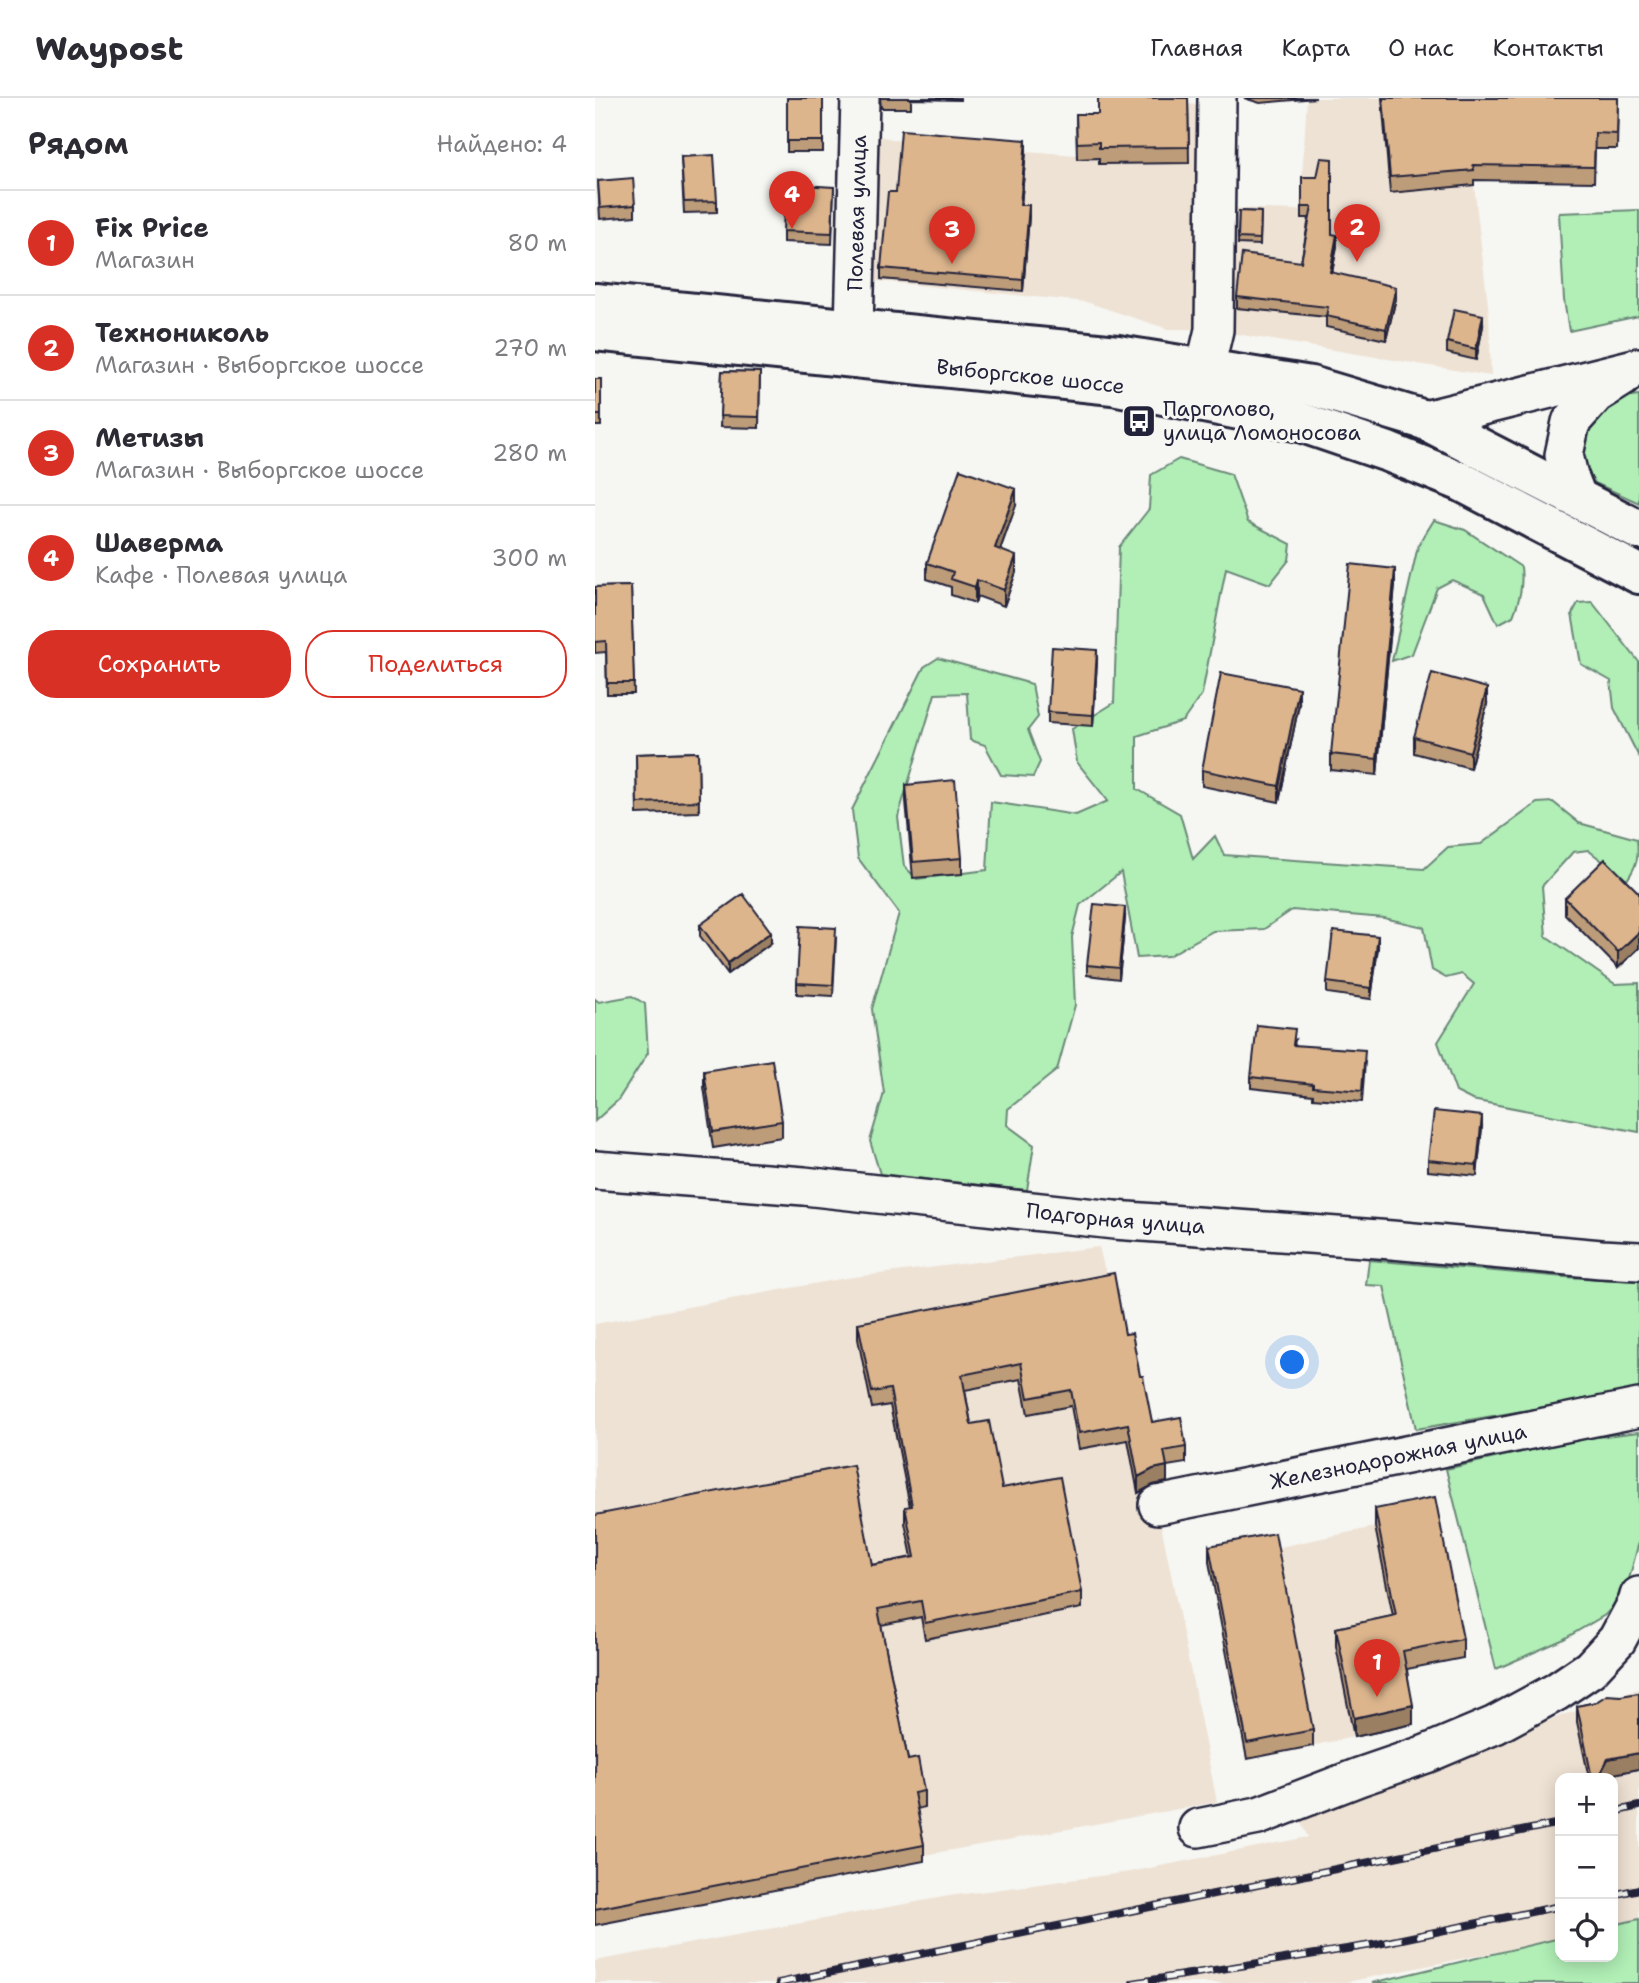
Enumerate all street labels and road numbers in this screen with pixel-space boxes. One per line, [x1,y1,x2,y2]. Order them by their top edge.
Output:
street label: Полевая улица [841,135,873,291]
street label: Выборгское шоссе [935,353,1127,401]
street label: Подгорная улица [1025,1196,1206,1241]
street label: Железнодорожная улица [1267,1417,1529,1496]

